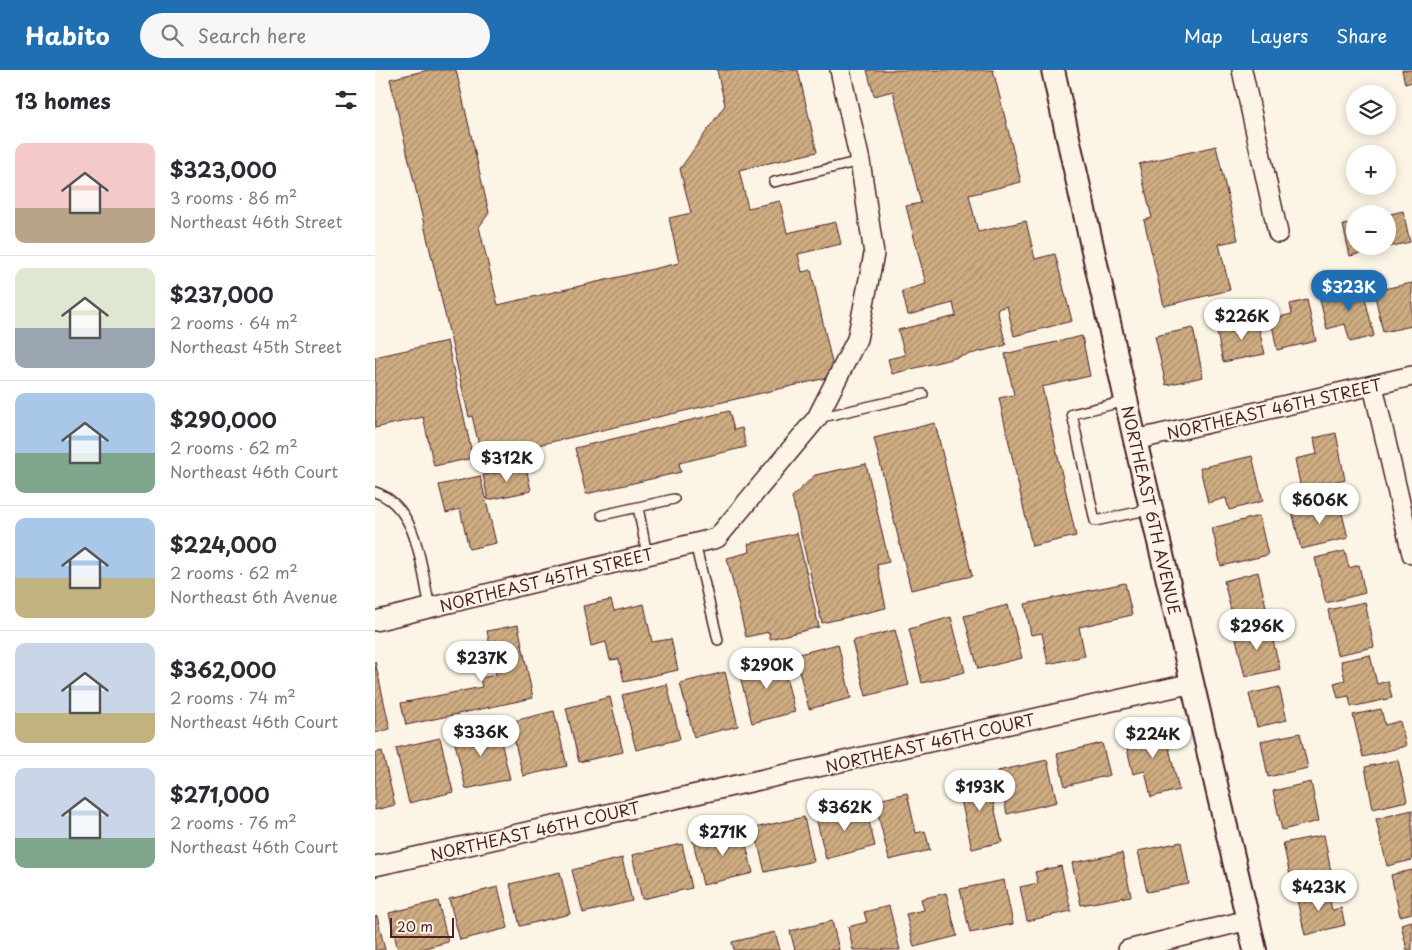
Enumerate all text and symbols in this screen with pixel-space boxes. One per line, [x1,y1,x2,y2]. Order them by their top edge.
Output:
search box [140,13,490,58]
text: Habito [25,17,110,53]
icon: search [158,21,186,49]
text: Search here [198,21,306,49]
text: Map [1184,22,1223,49]
text: Layers [1251,22,1308,49]
text: Share [1336,22,1387,49]
text: 13 homes [15,84,111,116]
map controls [1346,85,1396,255]
button: layers [1346,85,1396,135]
icon: filters [332,86,360,114]
button: + [1346,145,1396,195]
text: $323,000 [170,153,277,185]
icon: home [55,163,115,223]
text: 3 rooms · 86 m² [170,185,297,209]
button: − [1346,205,1396,255]
text: Northeast 46th Street [170,209,342,233]
pin: $323K [1314,270,1384,312]
text: $323K [1322,274,1376,298]
text: $237,000 [170,278,274,310]
icon: home [55,288,115,348]
pin: $226K [1207,298,1277,341]
text: $226K [1215,303,1269,327]
text: 2 rooms · 64 m² [170,310,298,334]
text: Northeast 45th Street [170,334,342,358]
street label: NORTHEAST 46TH STREET [1164,372,1384,444]
text: $290,000 [170,403,277,435]
street label: NORTHEAST 6TH AVENUE [1116,403,1188,617]
icon: home [55,413,115,473]
text: 2 rooms · 62 m² [170,435,298,459]
pin: $312K [472,440,542,483]
text: $312K [481,445,533,469]
text: Northeast 46th Court [170,459,338,483]
pin: $606K [1285,482,1355,525]
text: $606K [1292,487,1348,511]
text: $224,000 [170,528,277,560]
icon: home [55,538,115,598]
street label: NORTHEAST 45TH STREET [437,541,655,617]
text: 2 rooms · 62 m² [170,560,298,584]
text: Northeast 6th Avenue [170,584,338,608]
pin: $296K [1222,608,1292,651]
text: $296K [1230,613,1284,637]
pin: $237K [447,640,517,683]
text: $237K [456,645,508,669]
pin: $290K [732,648,802,690]
text: $290K [740,652,794,676]
text: $362,000 [170,653,276,685]
icon: home [55,663,115,723]
text: 2 rooms · 74 m² [170,685,296,709]
street label: NORTHEAST 46TH COURT [823,706,1037,778]
text: Northeast 46th Court [170,709,338,733]
pin: $336K [446,714,516,757]
pin: $224K [1118,716,1188,759]
text: $336K [454,719,508,743]
text: $224K [1126,721,1180,745]
pin: $193K [945,770,1015,812]
text: $193K [955,774,1005,798]
text: $271,000 [170,778,269,810]
icon: home [55,788,115,848]
pin: $362K [810,790,880,832]
street label: NORTHEAST 46TH COURT [428,794,642,866]
text: $362K [818,794,872,818]
text: 2 rooms · 76 m² [170,810,297,834]
pin: $271K [688,814,758,857]
text: $271K [699,819,747,843]
text: Northeast 46th Court [170,834,338,858]
pin: $423K [1284,870,1354,912]
text: $423K [1292,874,1346,898]
scale bar [390,915,454,938]
text: 20 m [397,916,433,937]

